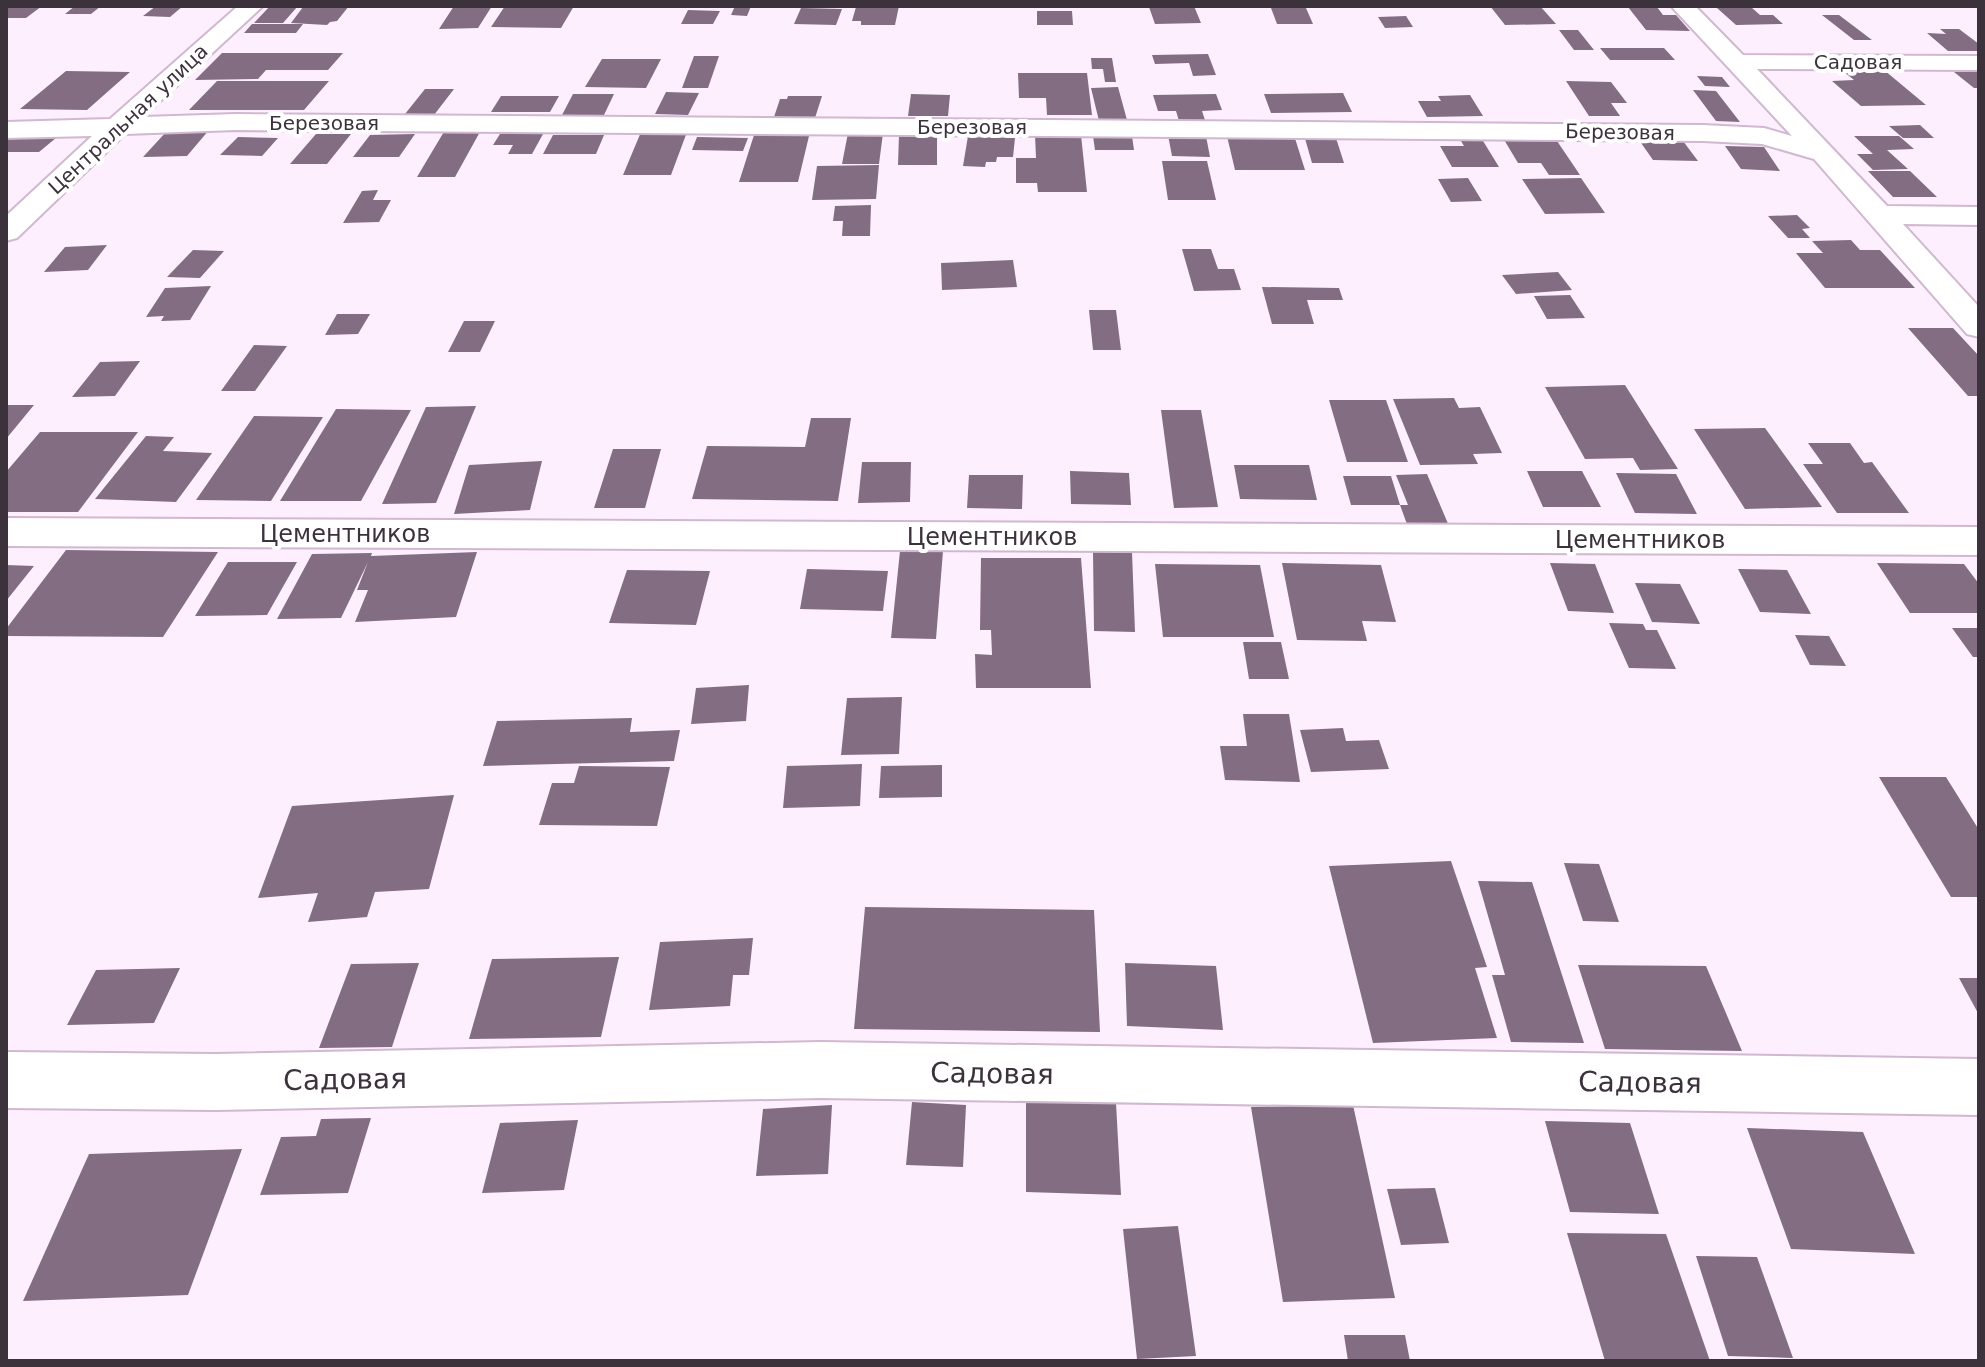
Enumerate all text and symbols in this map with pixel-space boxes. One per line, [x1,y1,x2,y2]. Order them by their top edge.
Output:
street label: Центральная улица [43,39,213,199]
street label: Садовая [1814,50,1902,74]
street label: Березовая [269,111,379,135]
street label: Березовая [917,115,1027,139]
street label: Березовая [1565,119,1675,145]
street label: Цементников [260,520,430,548]
street label: Цементников [907,523,1077,551]
street label: Цементников [1555,526,1725,554]
street label: Садовая [930,1056,1054,1091]
street label: Садовая [283,1062,407,1097]
street label: Садовая [1578,1065,1702,1100]

